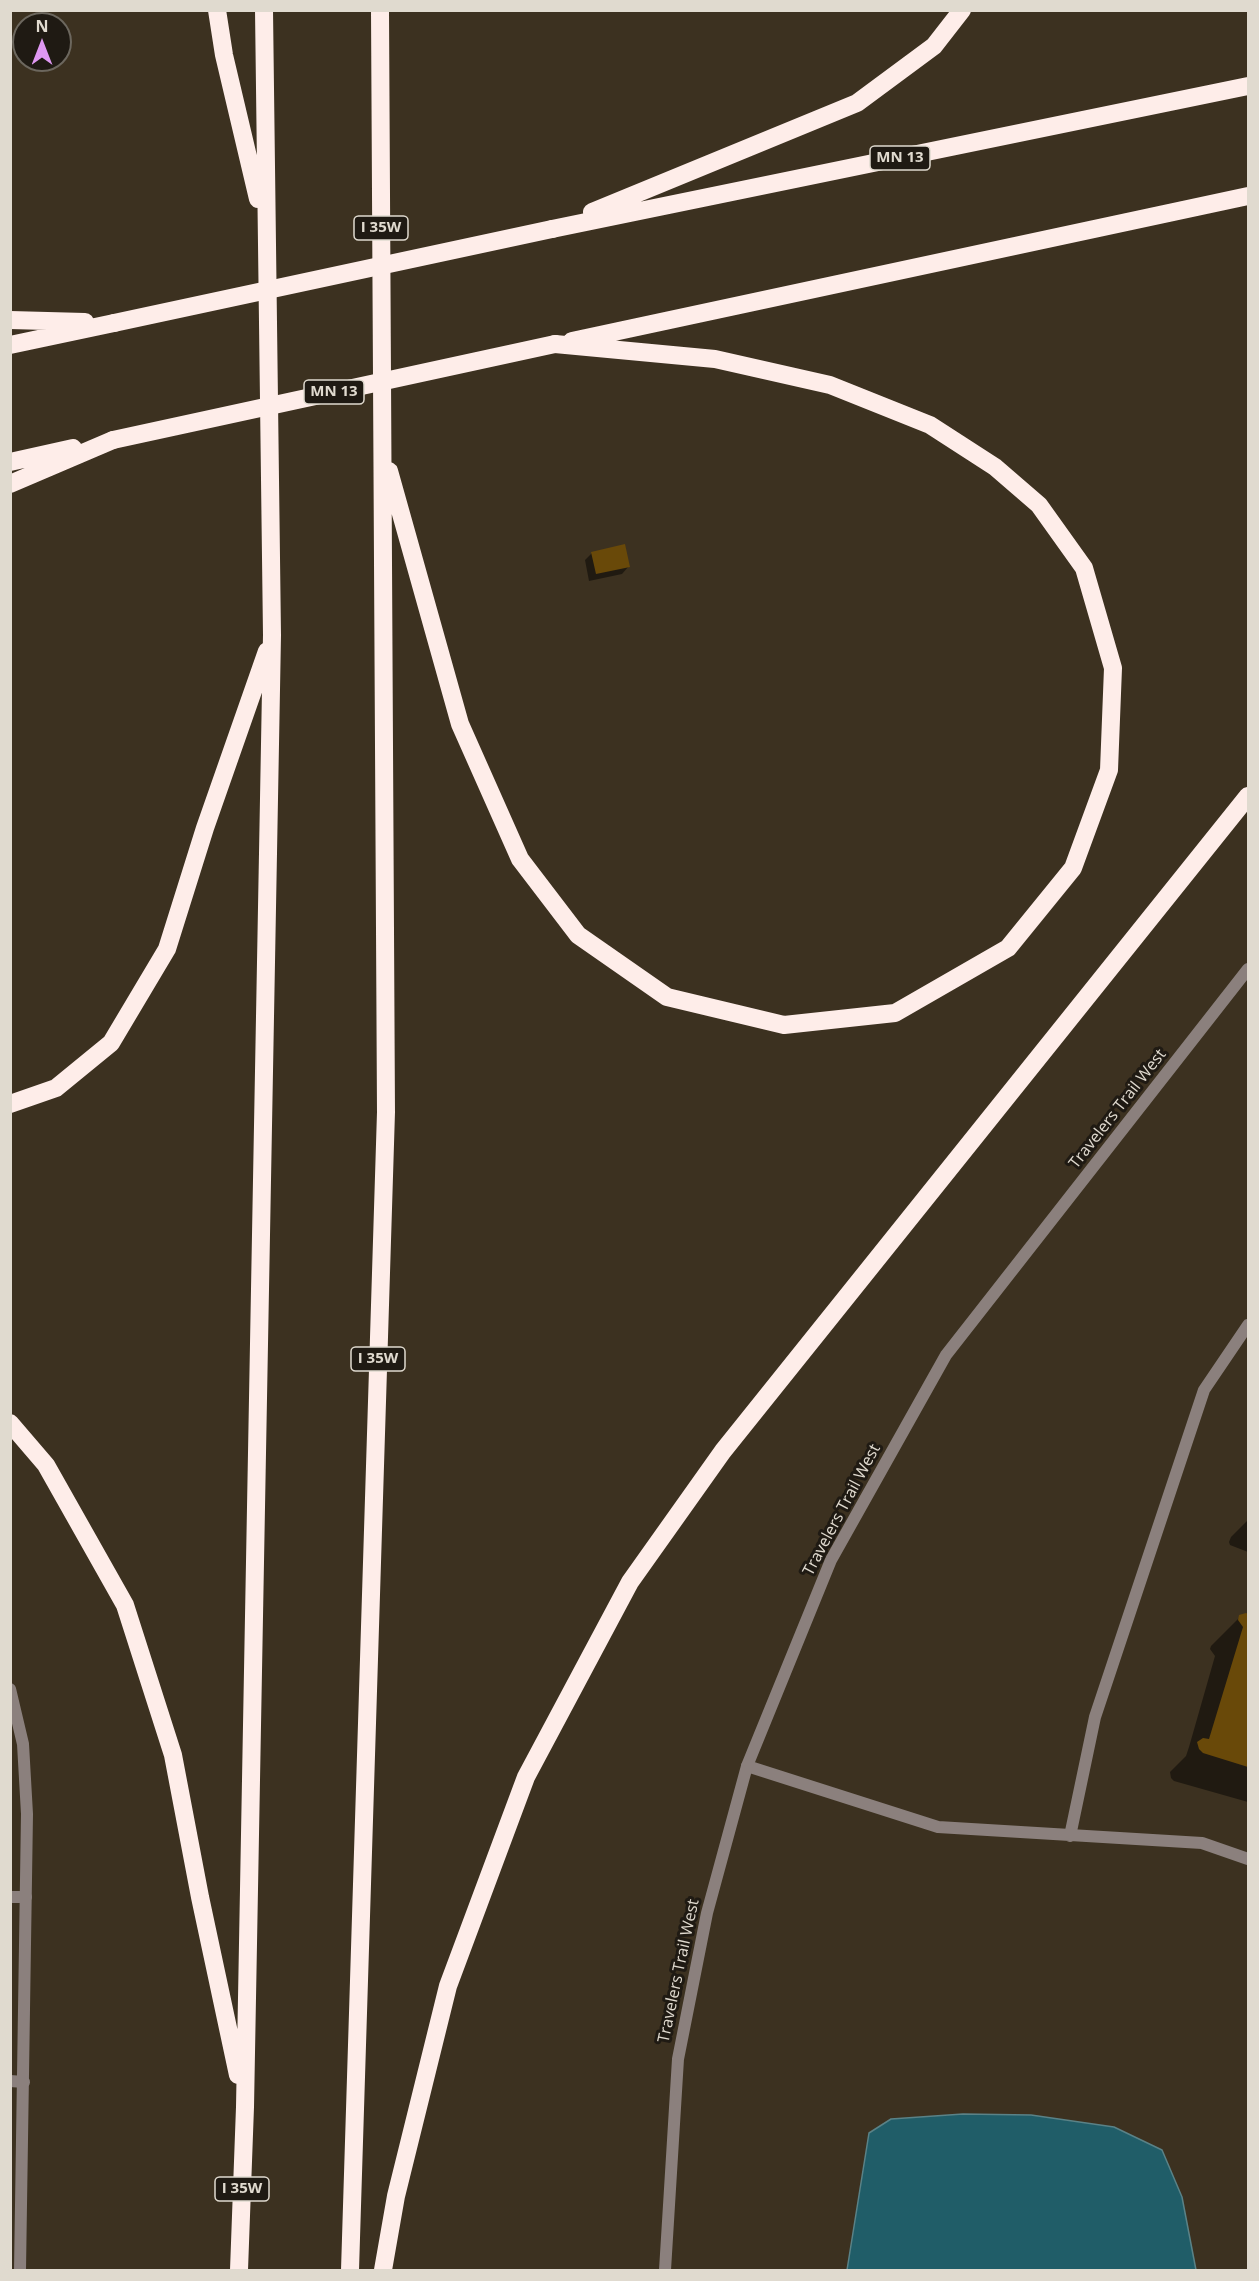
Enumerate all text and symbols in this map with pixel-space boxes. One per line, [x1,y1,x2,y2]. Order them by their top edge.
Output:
north arrow [12,12,72,72]
text: N [35,15,49,37]
road number: MN 13 [870,146,930,170]
road number: I 35W [354,216,408,240]
road number: MN 13 [304,380,364,404]
street label: Travelers Trail West [1065,1046,1171,1172]
road number: I 35W [351,1347,405,1371]
street label: Travelers Trail West [799,1441,885,1579]
street label: Travelers Trail West [654,1898,704,2044]
road number: I 35W [215,2177,269,2201]

